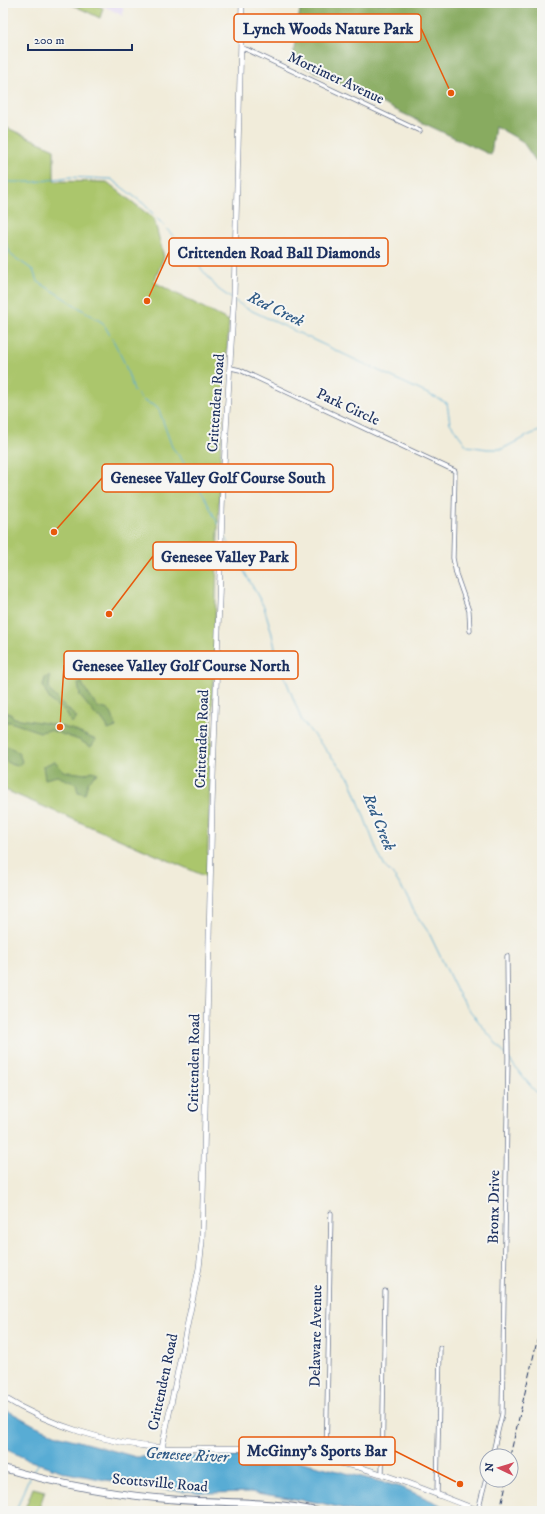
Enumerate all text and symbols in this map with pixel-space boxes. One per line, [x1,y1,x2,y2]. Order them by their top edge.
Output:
callout: Lynch Woods Nature Park [234,14,421,42]
text: Lynch Woods Nature Park [243,19,414,39]
scale bar [28,26,132,52]
text: 200 m [34,33,64,48]
street label: Mortimer Avenue [285,47,387,109]
callout: Crittenden Road Ball Diamonds [169,238,388,266]
text: Crittenden Road Ball Diamonds [178,243,381,263]
water label: Red Creek [244,286,308,331]
street label: Crittenden Road [203,353,229,453]
street label: Park Circle [313,384,383,430]
callout: Genesee Valley Golf Course South [102,464,333,492]
text: Genesee Valley Golf Course South [110,468,326,488]
callout: Genesee Valley Park [153,542,296,570]
text: Genesee Valley Park [161,547,290,567]
callout: Genesee Valley Golf Course North [64,651,298,679]
text: Genesee Valley Golf Course North [72,656,290,676]
street label: Crittenden Road [191,689,213,789]
water label: Red Creek [358,789,400,854]
street label: Crittenden Road [184,1013,204,1113]
street label: Bronx Drive [484,1170,504,1244]
street label: Delaware Avenue [306,1285,326,1387]
street label: Crittenden Road [143,1331,183,1432]
callout: McGinny's Sports Bar [239,1437,395,1465]
text: McGinny's Sports Bar [247,1441,388,1461]
water label: Genesee River [145,1443,230,1467]
north arrow [479,1448,519,1488]
text: N [483,1462,497,1472]
street label: Scottsville Road [111,1469,209,1497]

